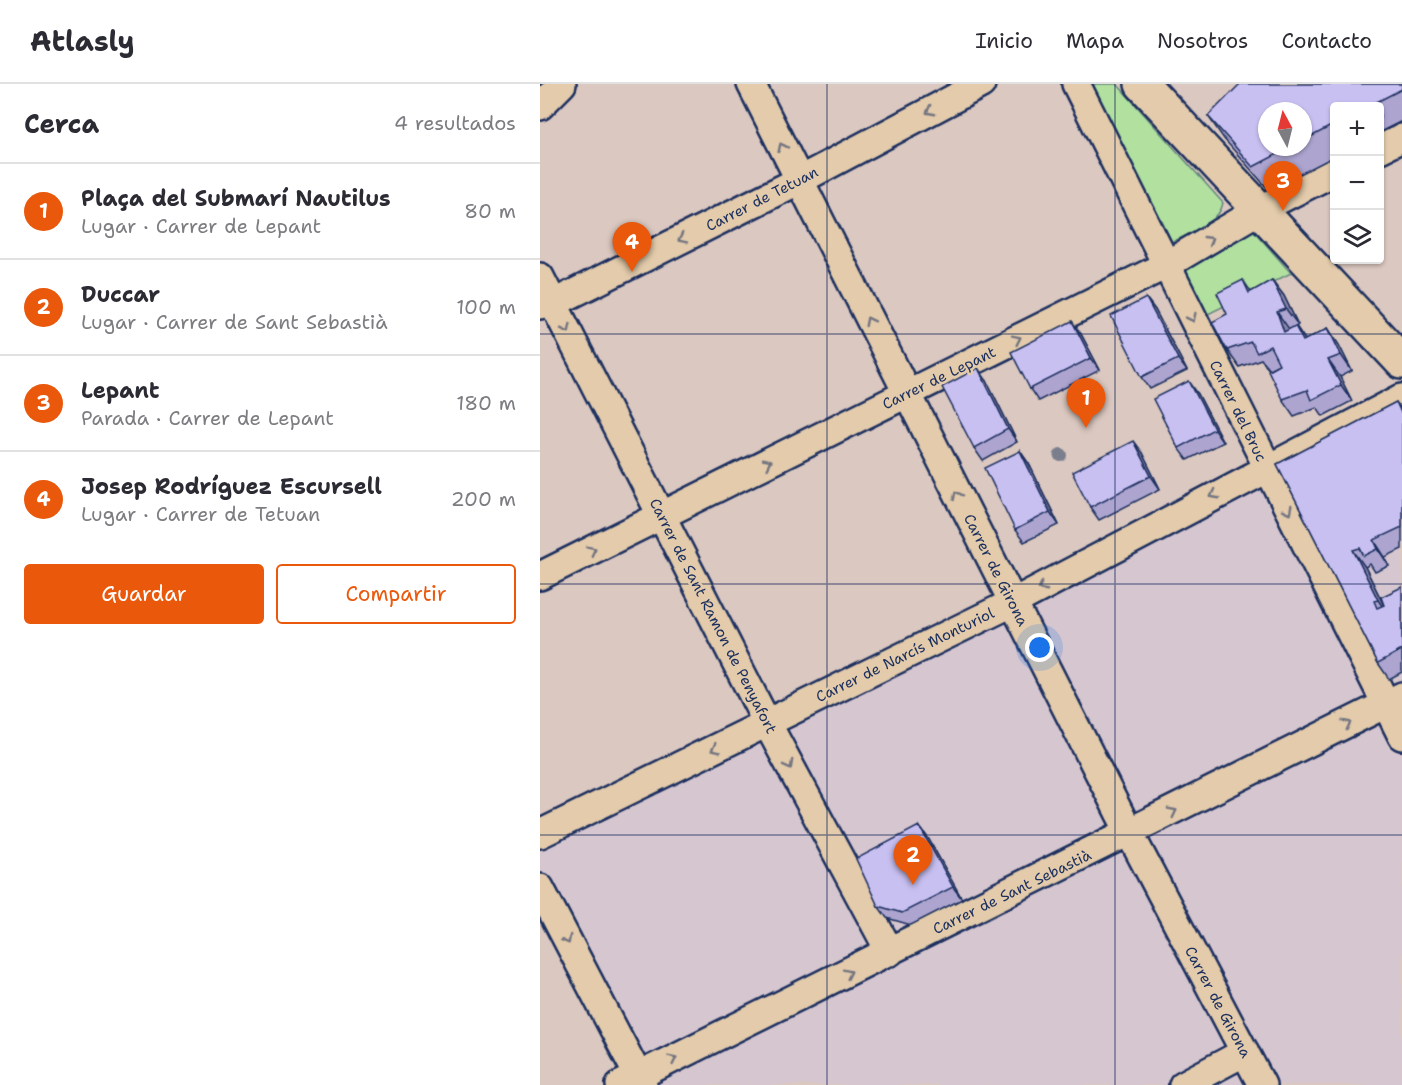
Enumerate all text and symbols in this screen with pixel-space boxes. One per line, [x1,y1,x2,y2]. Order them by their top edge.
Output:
text: Atlasly [30,22,135,60]
text: Inicio [975,27,1033,55]
text: Mapa [1066,27,1124,55]
text: Nosotros [1157,27,1248,55]
text: Contacto [1281,27,1372,55]
north arrow [1258,102,1312,156]
map controls [1330,102,1384,264]
button: + [1330,102,1384,156]
one-way arrow [925,104,936,116]
text: Cerca [24,106,99,141]
text: 4 resultados [394,110,516,136]
one-way arrow [777,142,789,153]
button: − [1330,156,1384,210]
street label: Carrer de Tetuan [702,162,822,236]
pin: 3 [1264,162,1302,211]
text: Plaça del Submarí Nautilus [81,184,391,213]
text: 1 [39,198,48,224]
text: 80 m [464,198,516,224]
button: layers [1330,210,1384,264]
text: Lugar · Carrer de Lepant [81,213,321,239]
pin: 4 [612,222,652,272]
one-way arrow [677,232,688,243]
one-way arrow [1203,236,1213,247]
text: Duccar [81,280,160,309]
text: 2 [37,294,51,320]
text: 100 m [456,294,516,320]
text: Lugar · Carrer de Sant Sebastià [81,309,388,335]
one-way arrow [1185,311,1197,322]
one-way arrow [865,317,876,327]
one-way arrow [560,323,571,333]
one-way arrow [1011,335,1022,347]
street label: Carrer de Lepant [879,342,999,414]
street label: Carrer del Bruc [1205,357,1271,465]
text: Lepant [81,376,159,405]
pin: 1 [1066,378,1106,428]
text: 3 [37,390,51,416]
text: 180 m [456,390,516,416]
text: Parada · Carrer de Lepant [81,405,334,431]
one-way arrow [761,459,772,471]
text: Josep Rodríguez Escursell [81,472,382,501]
text: 4 [37,486,51,512]
text: 200 m [451,486,516,512]
one-way arrow [1210,488,1220,499]
one-way arrow [953,490,965,501]
street label: Carrer de Sant Ramon de Penyafort [645,495,781,737]
text: Lugar · Carrer de Tetuan [81,501,320,527]
one-way arrow [1281,505,1292,516]
street label: Carrer de Girona [959,510,1033,630]
one-way arrow [586,545,597,557]
button: Guardar [24,564,264,624]
button: Compartir [276,564,516,624]
one-way arrow [1038,580,1048,591]
street label: Carrer de Narcís Monturiol [813,603,998,707]
your location [1025,633,1054,662]
one-way arrow [1341,720,1352,732]
one-way arrow [710,741,721,753]
one-way arrow [782,758,793,769]
one-way arrow [1167,808,1177,819]
pin: 2 [894,836,932,885]
street label: Carrer de Sant Sebastià [929,845,1095,939]
one-way arrow [560,933,571,944]
street label: Carrer de Girona [1180,943,1256,1062]
one-way arrow [841,968,852,980]
one-way arrow [666,1054,677,1066]

